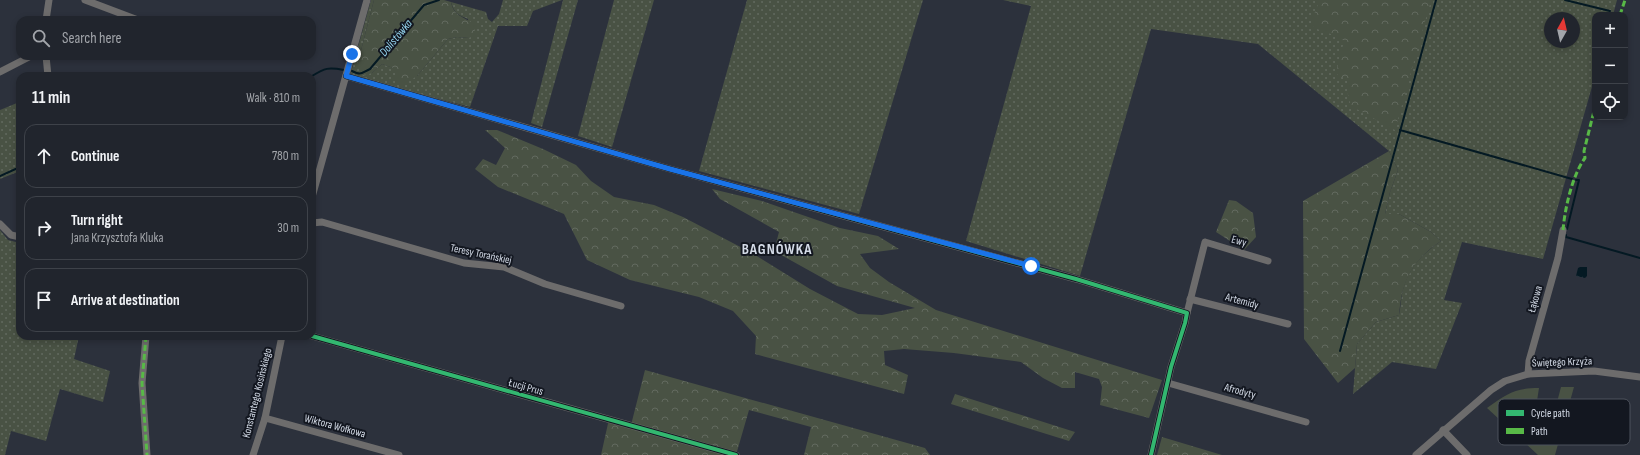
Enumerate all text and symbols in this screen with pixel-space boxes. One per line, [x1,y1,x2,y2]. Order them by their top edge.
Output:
north arrow [1544,12,1580,48]
map controls [1592,12,1628,120]
button: + [1592,12,1628,48]
search box [16,16,316,60]
water label: Dolistówka [376,16,416,60]
icon: search [30,27,52,49]
text: Search here [62,29,122,48]
route end [343,45,361,63]
button: − [1592,48,1628,84]
button: locate [1592,84,1628,120]
text: 11 min [32,88,70,108]
text: Walk · 810 m [246,90,300,106]
icon: ahead [33,145,55,167]
text: Continue [71,147,120,166]
text: 780 m [272,148,299,164]
text: Turn right [71,211,123,230]
icon: right [33,217,55,239]
text: 30 m [277,220,299,236]
text: Jana Krzysztofa Kluka [71,230,163,246]
street label: Ewy [1230,233,1249,250]
district label: BAGNÓWKA [742,240,812,259]
street label: Teresy Torańskiej [449,241,513,267]
route start [1022,257,1040,275]
street label: Łąkowa [1525,284,1545,315]
icon: arrive [33,289,55,311]
street label: Artemidy [1223,290,1261,312]
text: Arrive at destination [71,291,180,310]
street label: Konstantego Kosińskiego [240,346,275,439]
street label: Świętego Krzyża [1532,354,1592,370]
street label: Łucji Prus [506,376,545,398]
street label: Afrodyty [1222,380,1258,402]
legend [1498,399,1630,445]
text: Cycle path [1531,407,1570,420]
street label: Wiktora Wołkowa [303,412,367,440]
text: Path [1531,425,1548,438]

